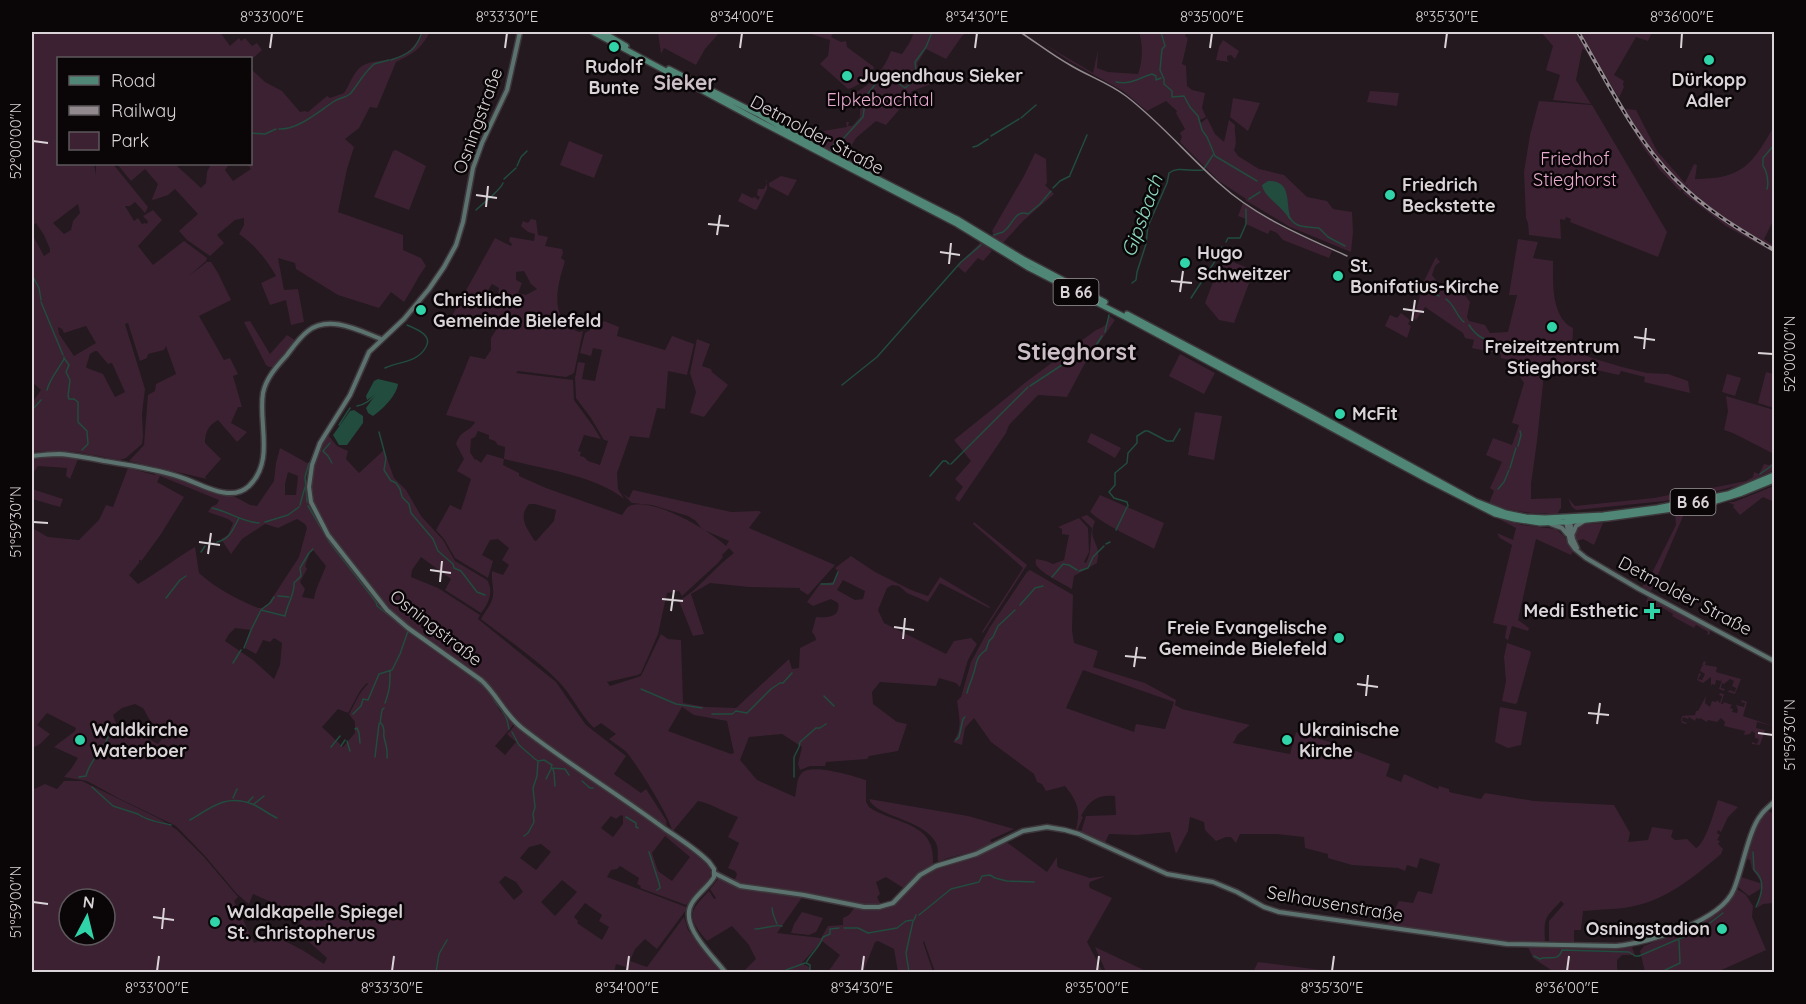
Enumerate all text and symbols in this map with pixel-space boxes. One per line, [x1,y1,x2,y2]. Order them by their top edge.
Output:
text: 8°33'00"E [240,7,304,26]
text: 8°33'30"E [476,7,538,26]
text: 8°34'00"E [710,7,774,26]
text: 8°34'30"E [946,7,1008,26]
text: 8°35'00"E [1180,7,1244,26]
text: 8°35'30"E [1415,7,1479,26]
text: 8°36'00"E [1650,7,1714,26]
marker: Rudolf Bunte [607,40,621,54]
marker: Dürkopp Adler [1702,53,1716,67]
place label: Rudolf Bunte [585,55,643,99]
legend [57,57,252,165]
place label: Jugendhaus Sieker [859,64,1023,87]
street label: Osningstraße [448,65,507,177]
place label: Dürkopp Adler [1672,68,1746,112]
text: Road [111,69,156,92]
district label: Sieker [654,69,716,95]
marker: Jugendhaus Sieker [840,69,854,83]
park label: Elpkebachtal [826,88,934,111]
street label: Detmolder Straße [746,90,888,180]
text: Railway [111,99,177,122]
text: 52°00'00"N [6,103,25,179]
text: Park [111,129,149,152]
park label: Friedhof Stieghorst [1533,147,1617,191]
water label: Gipsbach [1115,171,1168,260]
place label: Friedrich Beckstette [1402,173,1496,217]
marker: Friedrich Beckstette [1383,188,1397,202]
place label: Hugo Schweitzer [1197,241,1291,285]
place label: St. Bonifatius-Kirche [1350,254,1499,298]
marker: Hugo Schweitzer [1178,256,1192,270]
marker: St. Bonifatius-Kirche [1331,269,1345,283]
road number: B 66 [1054,279,1098,305]
place label: Christliche Gemeinde Bielefeld [433,288,601,332]
marker: Christliche Gemeinde Bielefeld [414,303,428,317]
text: 52°00'00"N [1780,316,1799,392]
marker: Freizeitzentrum Stieghorst [1545,320,1559,334]
place label: Freizeitzentrum Stieghorst [1484,335,1620,379]
district label: Stieghorst [1017,336,1137,366]
place label: McFit [1352,402,1398,425]
marker: McFit [1333,407,1347,421]
text: 51°59'30"N [6,486,25,558]
road number: B 66 [1670,489,1716,515]
street label: Detmolder Straße [1614,551,1756,641]
street label: Osningstraße [385,584,487,671]
place label: Medi Esthetic [1524,599,1638,622]
marker: Medi Esthetic [1643,602,1661,620]
place label: Freie Evangelische Gemeinde Bielefeld [1159,616,1327,660]
marker: Freie Evangelische Gemeinde Bielefeld [1332,631,1346,645]
text: 51°59'30"N [1780,699,1799,771]
place label: Waldkirche Waterboer [92,718,189,762]
place label: Ukrainische Kirche [1299,718,1399,762]
marker: Waldkirche Waterboer [73,733,87,747]
marker: Ukrainische Kirche [1280,733,1294,747]
text: 51°59'00"N [6,866,25,938]
street label: Selhausenstraße [1265,880,1405,927]
north arrow [57,887,117,947]
text: N [82,891,96,913]
place label: Waldkapelle Spiegel St. Christopherus [227,900,403,944]
marker: Waldkapelle Spiegel St. Christopherus [208,915,222,929]
place label: Osningstadion [1586,917,1710,940]
marker: Osningstadion [1715,922,1729,936]
text: 8°33'00"E [125,978,189,997]
text: 8°33'30"E [361,978,423,997]
text: 8°34'00"E [595,978,659,997]
text: 8°34'30"E [831,978,893,997]
text: 8°35'00"E [1065,978,1129,997]
text: 8°35'30"E [1300,978,1364,997]
text: 8°36'00"E [1535,978,1599,997]

